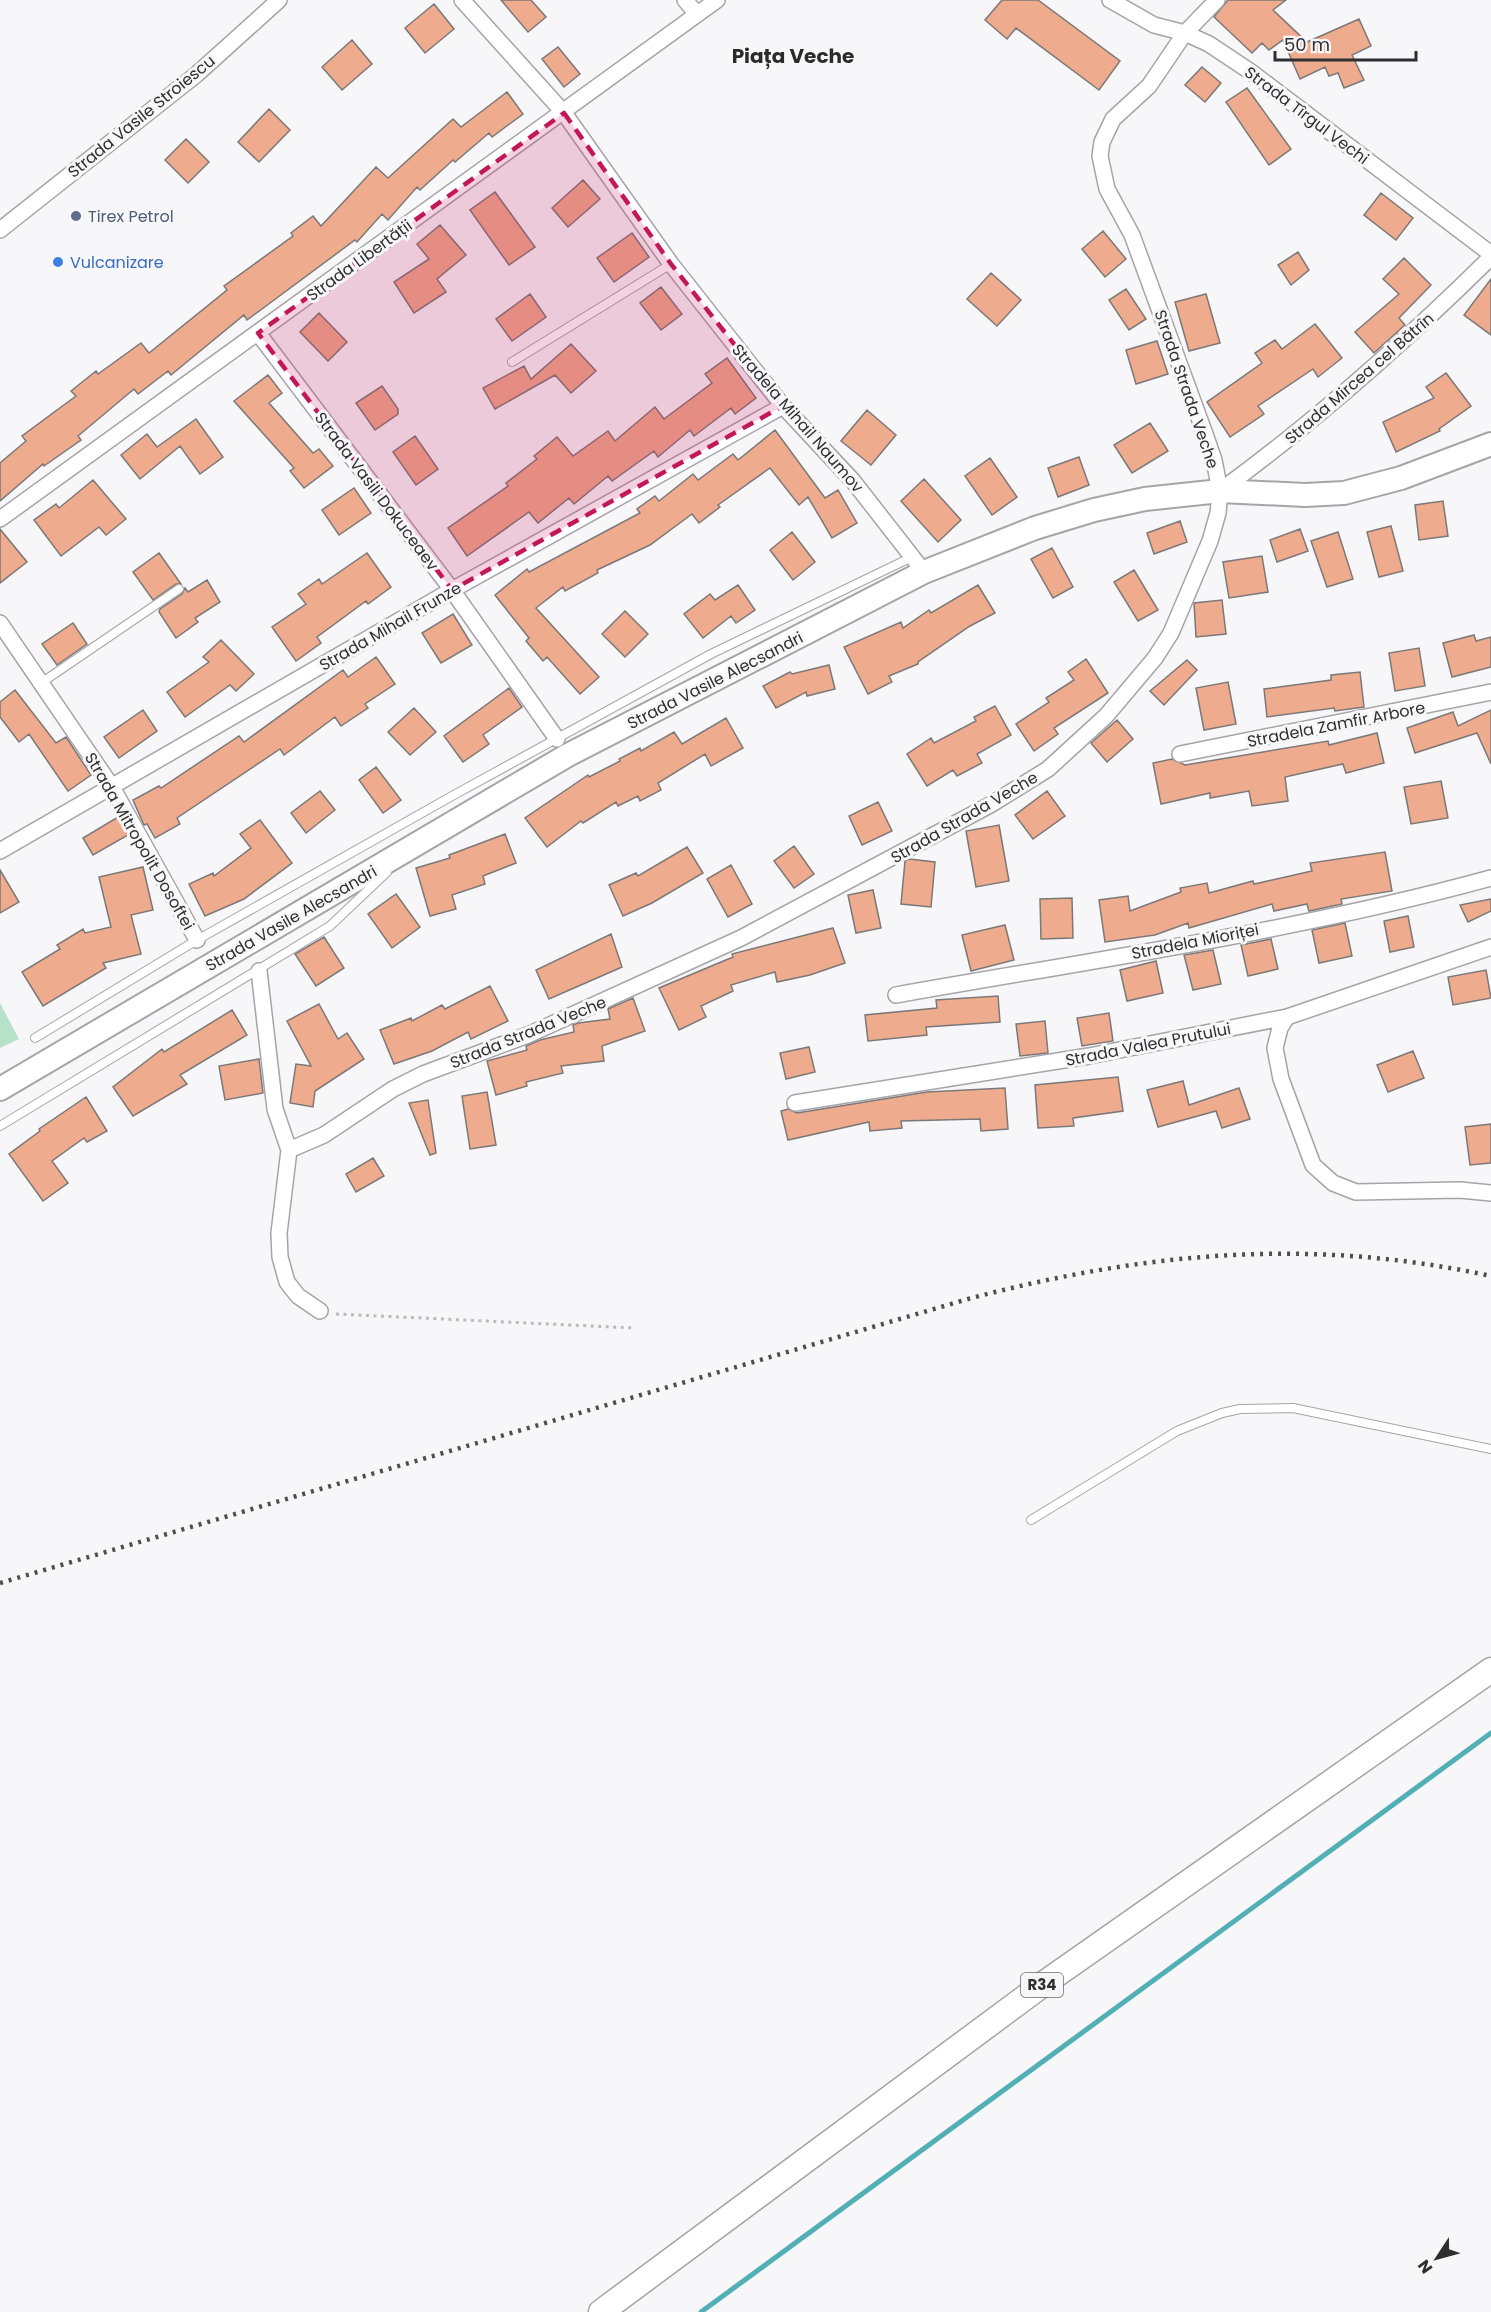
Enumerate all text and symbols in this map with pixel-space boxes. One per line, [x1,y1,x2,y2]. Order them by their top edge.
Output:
scale bar [1275,24,1416,62]
text: 50 m [1284,32,1330,57]
district label: Piața Veche [732,42,854,70]
street label: Strada Vasile Stroiescu [63,50,220,183]
street label: Strada Tîrgul Vechi [1240,61,1374,170]
place label: Tirex Petrol [88,205,174,228]
marker: Tirex Petrol [69,209,83,223]
street label: Strada Libertății [302,214,417,307]
place label: Vulcanizare [70,251,164,274]
marker: Vulcanizare [51,255,65,269]
street label: Strada Strada Veche [1149,307,1225,472]
street label: Strada Mircea cel Bătrîn [1280,307,1439,450]
street label: Stradela Mihail Naumov [726,339,869,498]
street label: Strada Vasili Dokuceaev [309,407,444,575]
street label: Strada Mihail Frunze [315,576,466,677]
street label: Strada Vasile Alecsandri [623,626,807,735]
street label: Stradela Zamfir Arbore [1245,696,1427,753]
street label: Strada Mitropolit Dosoftei [79,748,200,934]
street label: Strada Strada Veche [886,766,1042,869]
street label: Strada Vasile Alecsandri [201,860,381,977]
street label: Stradela Mioriței [1129,918,1261,965]
street label: Strada Strada Veche [447,991,610,1074]
street label: Strada Valea Prutului [1063,1017,1233,1072]
road number: R34 [1021,1973,1063,1997]
north arrow [1407,2228,1467,2288]
text: N [1412,2255,1438,2278]

